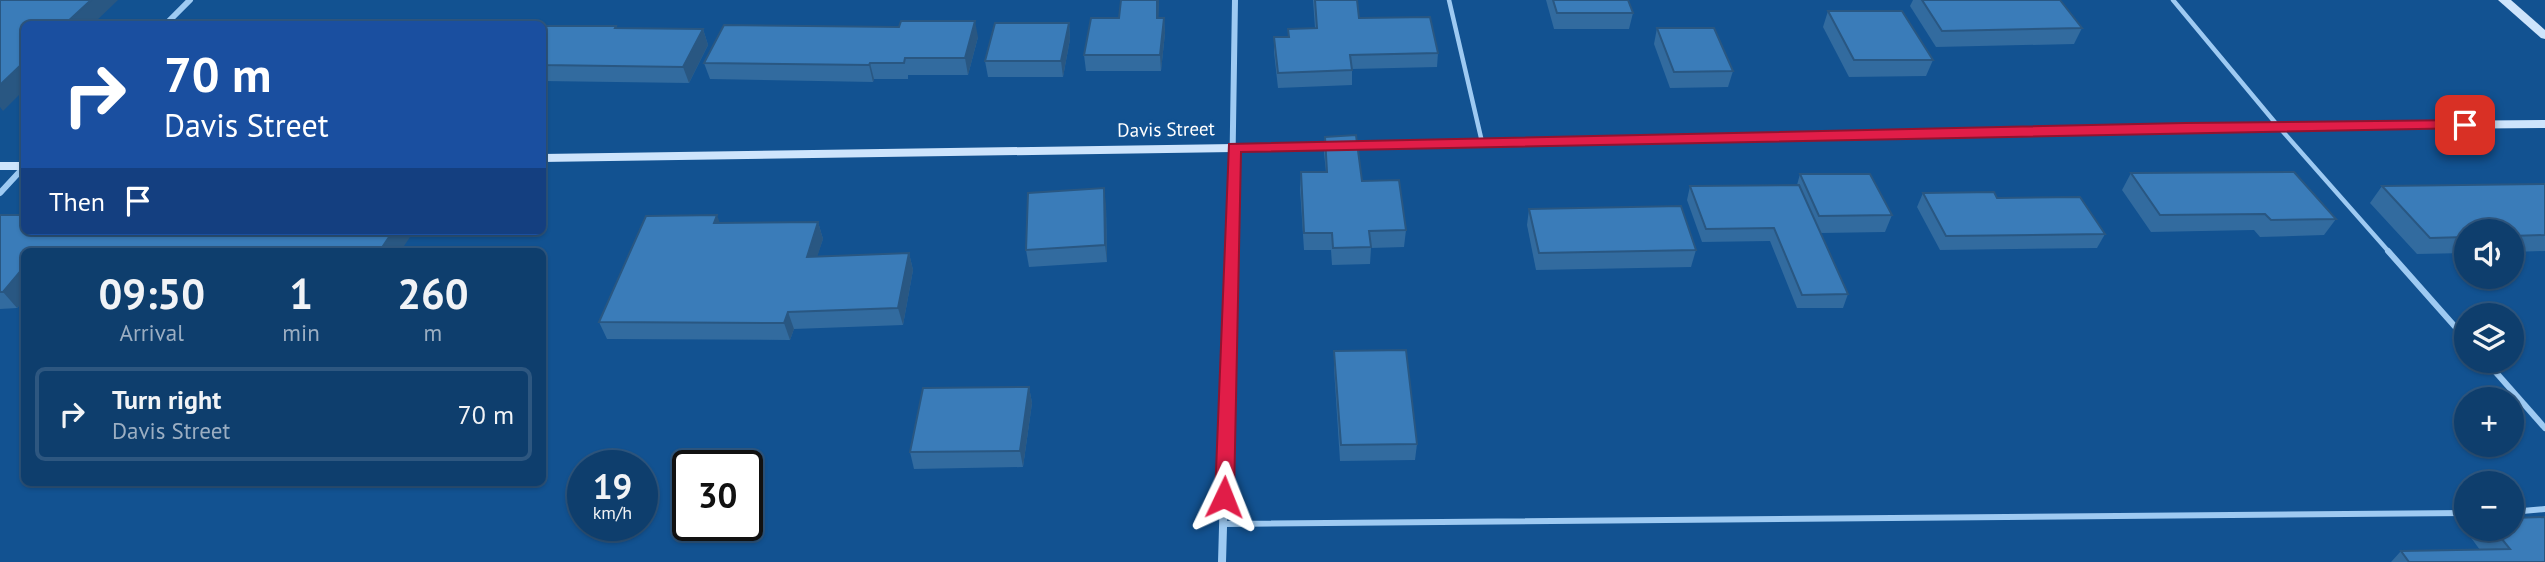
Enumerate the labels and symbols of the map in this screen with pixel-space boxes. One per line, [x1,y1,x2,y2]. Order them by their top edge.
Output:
pin [2435,95,2495,155]
street label: Davis Street [1117,116,1216,142]
speed limit sign: 30 [672,450,763,541]
position arrow [1187,460,1261,534]

